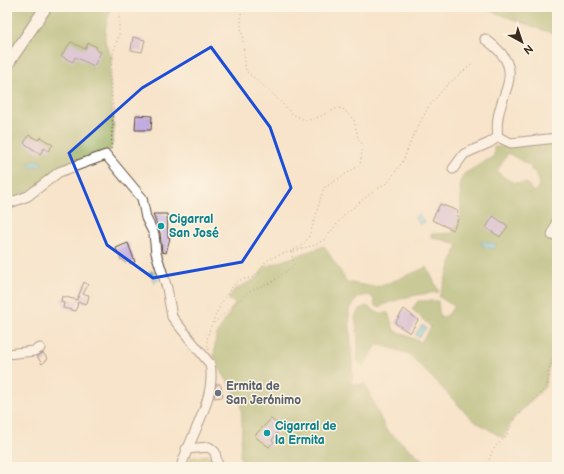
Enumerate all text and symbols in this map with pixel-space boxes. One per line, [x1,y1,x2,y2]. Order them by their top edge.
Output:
north arrow [502,22,542,62]
text: N [521,42,535,57]
place label: Cigarral San José [169,212,219,241]
marker: Cigarral San José [156,221,166,231]
place label: Ermita de San Jerónimo [226,379,301,408]
marker: Ermita de San Jerónimo [213,388,223,398]
place label: Cigarral de la Ermita [275,419,337,448]
marker: Cigarral de la Ermita [262,428,272,438]

